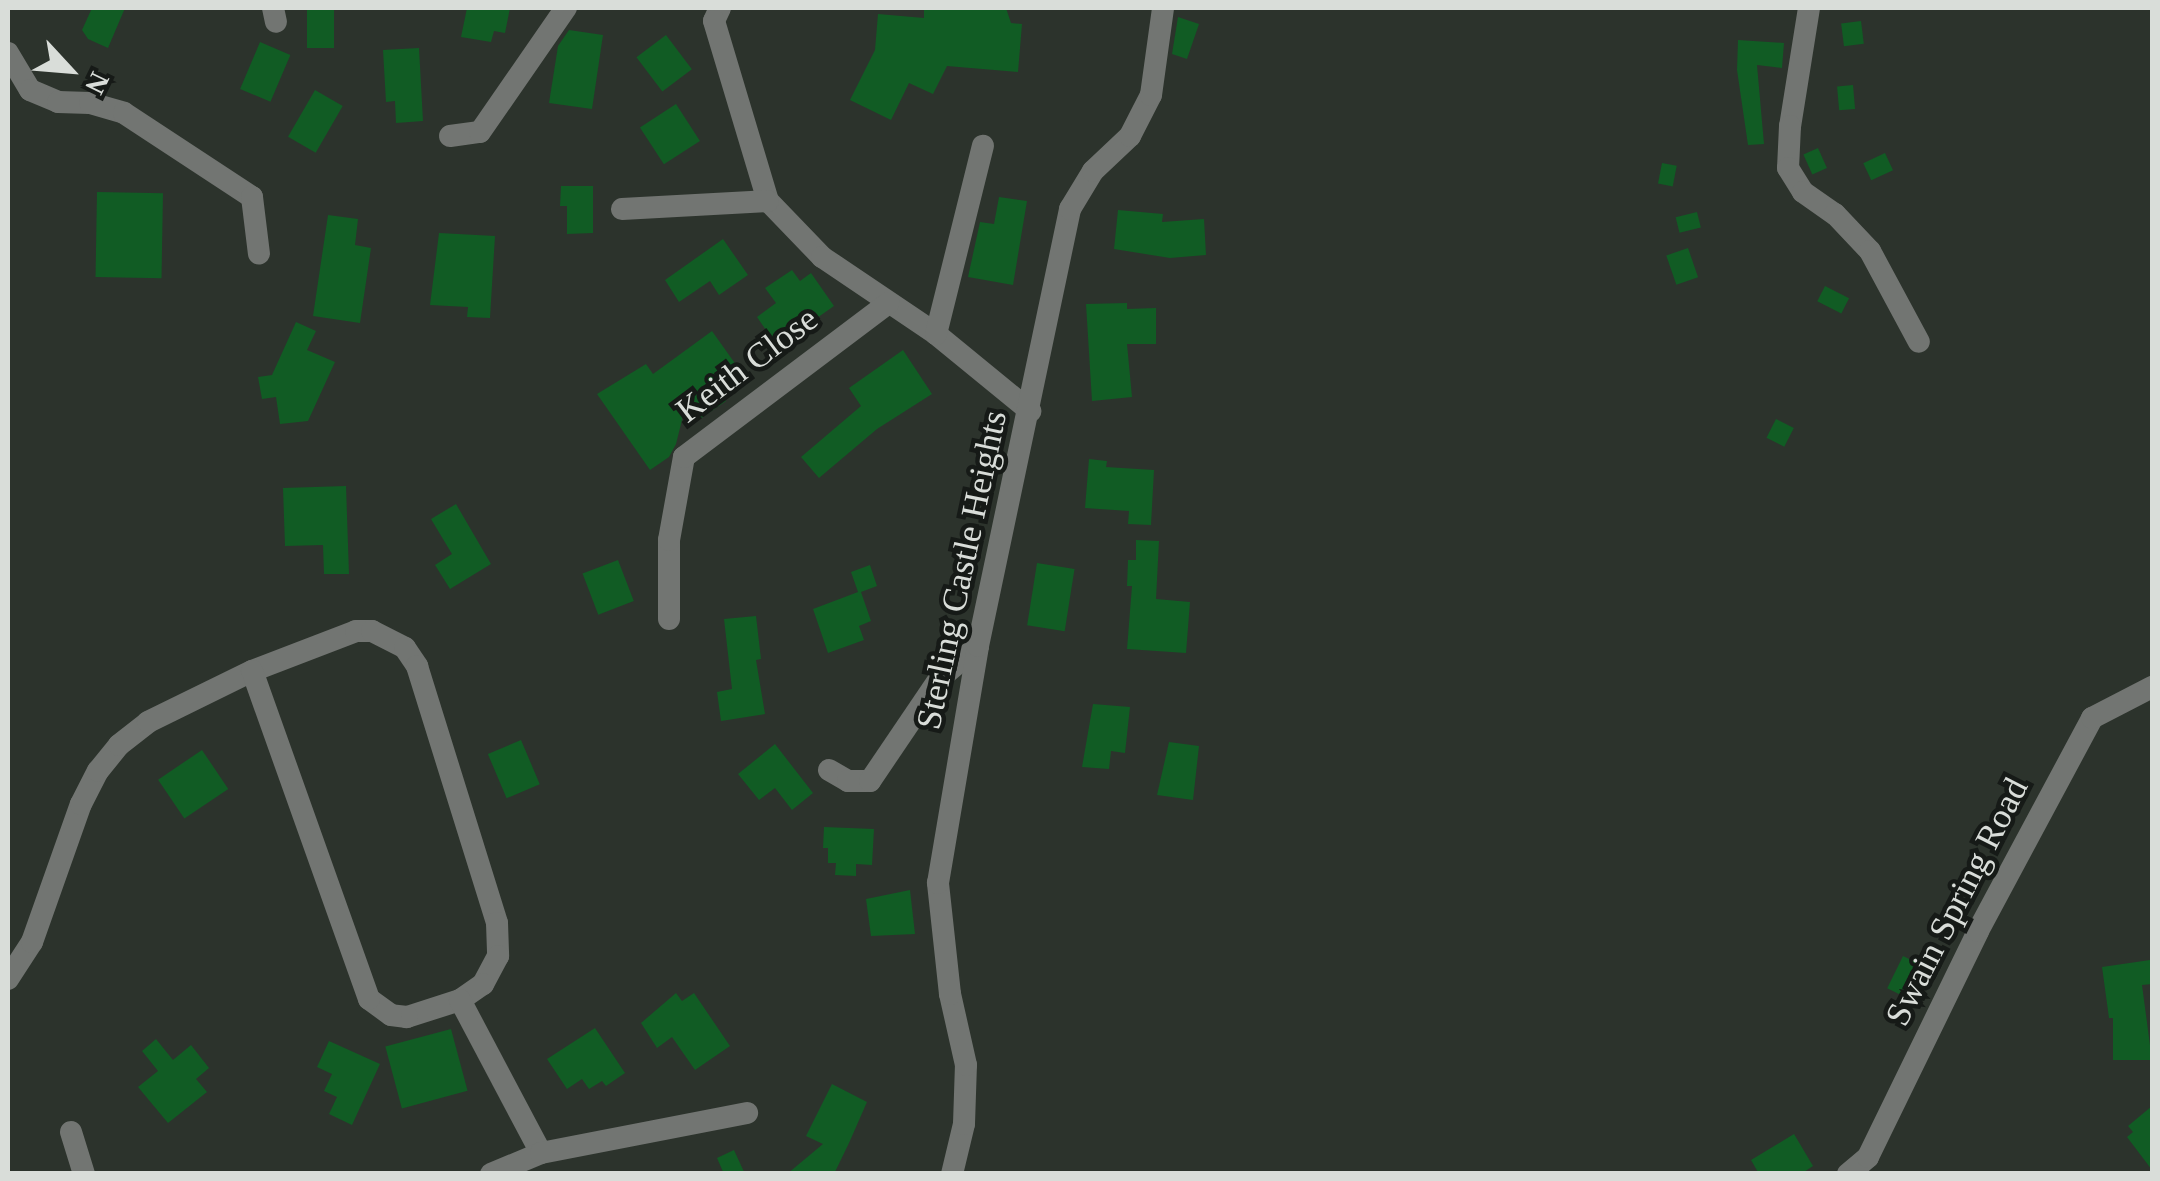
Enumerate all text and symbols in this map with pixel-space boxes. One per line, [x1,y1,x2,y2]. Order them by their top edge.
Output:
north arrow [20,20,120,120]
text: N [79,67,116,99]
street label: Keith Close [668,298,826,432]
street label: Sterling Castle Heights [908,407,1016,733]
street label: Swain Spring Road [1876,771,2038,1033]

